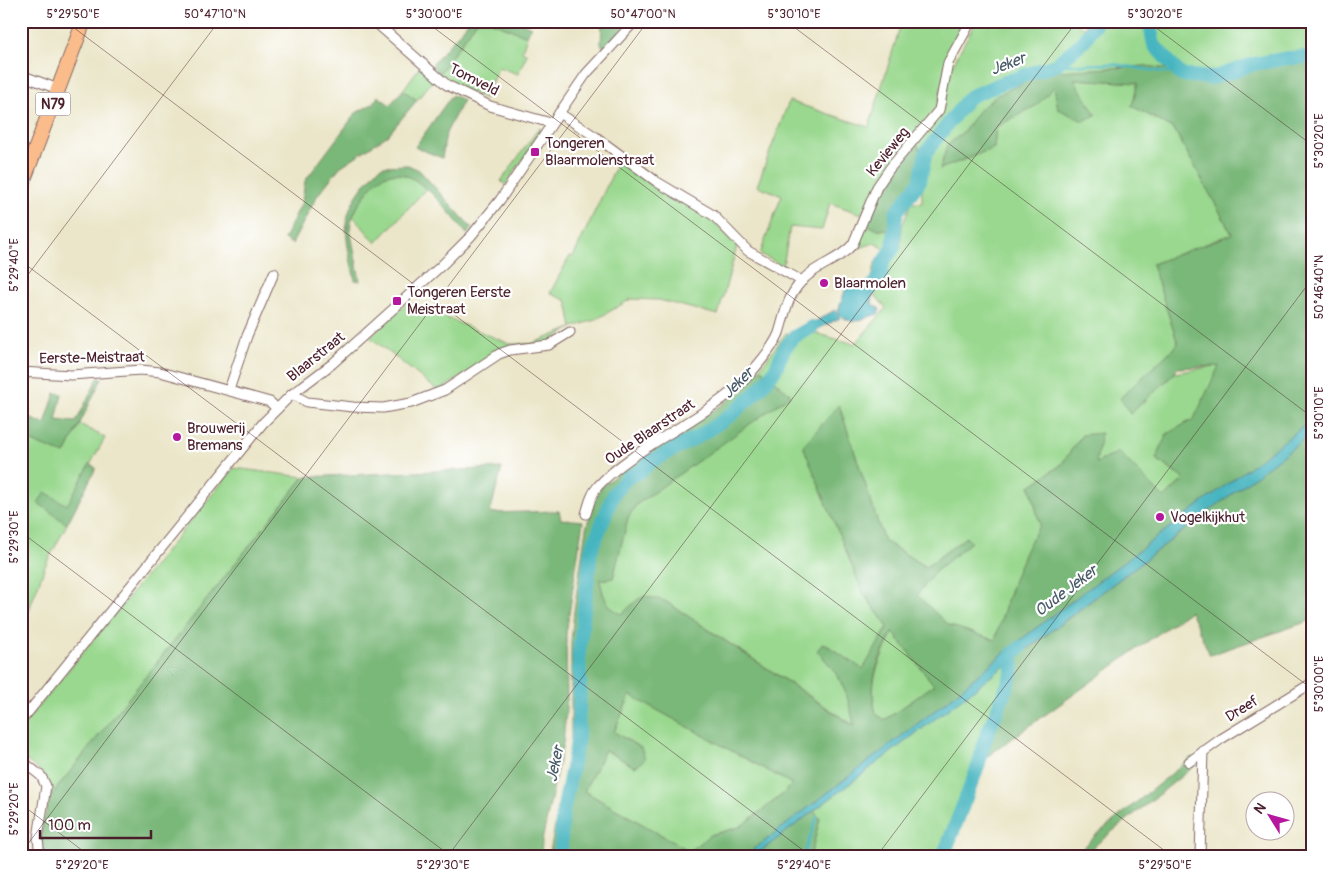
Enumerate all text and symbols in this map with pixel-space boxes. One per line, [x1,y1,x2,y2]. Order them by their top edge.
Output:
text: 5°29'50"E [47,7,99,22]
text: 50°47'10"N [184,7,246,22]
text: 5°30'00"E [406,7,462,22]
text: 50°47'00"N [610,7,676,22]
text: 5°30'10"E [767,7,821,22]
text: 5°30'20"E [1127,7,1183,22]
water label: Jeker [988,47,1030,80]
street label: Tomveld [446,59,502,101]
road number: N79 [36,92,70,116]
text: 5°30'20"E [1312,113,1327,169]
street label: Kevieweg [862,123,914,181]
place label: Tongeren Blaarmolenstraat [545,134,655,170]
marker: Tongeren Blaarmolenstraat [529,146,541,158]
text: 5°29'40"E [7,238,22,292]
text: 50°46'40"N [1312,255,1327,319]
place label: Blaarmolen [834,274,906,293]
marker: Blaarmolen [818,277,830,289]
place label: Tongeren Eerste Meistraat [407,283,511,319]
marker: Tongeren Eerste Meistraat [391,295,403,307]
street label: Blaarstraat [283,327,350,386]
street label: Eerste-Meistraat [39,348,146,368]
water label: Jeker [718,362,759,403]
text: 5°30'10"E [1312,386,1327,440]
street label: Oude Blaarstraat [601,394,699,469]
place label: Brouwerij Bremans [187,419,245,455]
marker: Brouwerij Bremans [171,431,183,443]
place label: Vogelkijkhut [1170,508,1246,527]
text: 5°29'30"E [7,510,22,564]
marker: Vogelkijkhut [1154,511,1166,523]
water label: Oude Jeker [1031,560,1103,621]
text: 5°30'00"E [1312,656,1327,712]
street label: Dreef [1222,692,1262,726]
water label: Jeker [541,742,569,784]
text: 5°29'20"E [7,782,22,836]
north arrow [1246,790,1296,840]
text: N [1250,800,1270,817]
scale bar [40,808,151,840]
text: 100 m [48,816,91,835]
text: 5°29'20"E [55,858,109,873]
text: 5°29'30"E [416,858,470,873]
text: 5°29'40"E [777,858,831,873]
text: 5°29'50"E [1139,858,1191,873]

